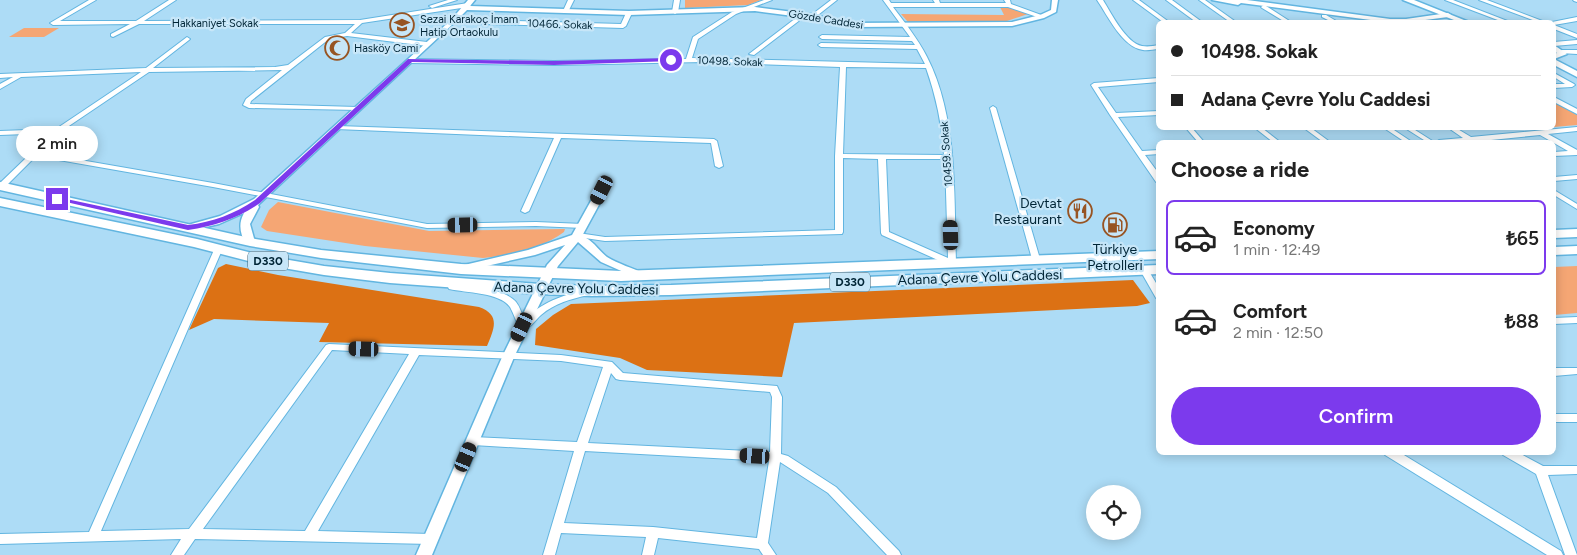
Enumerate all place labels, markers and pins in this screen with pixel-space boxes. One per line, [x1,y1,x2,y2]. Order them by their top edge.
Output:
school or university icon: Sezai Karakoç İmam Hatip Ortaokulu [389,12,415,38]
place label: Sezai Karakoç İmam Hatip Ortaokulu [420,13,518,39]
mosque icon: Hasköy Cami [324,35,350,61]
place label: Hasköy Cami [354,42,418,55]
place label: Devtat Restaurant [994,195,1062,228]
restaurant icon: Devtat Restaurant [1067,198,1093,224]
fuel station icon: Türkiye Petrolleri [1102,212,1128,238]
place label: Türkiye Petrolleri [1087,241,1143,274]

